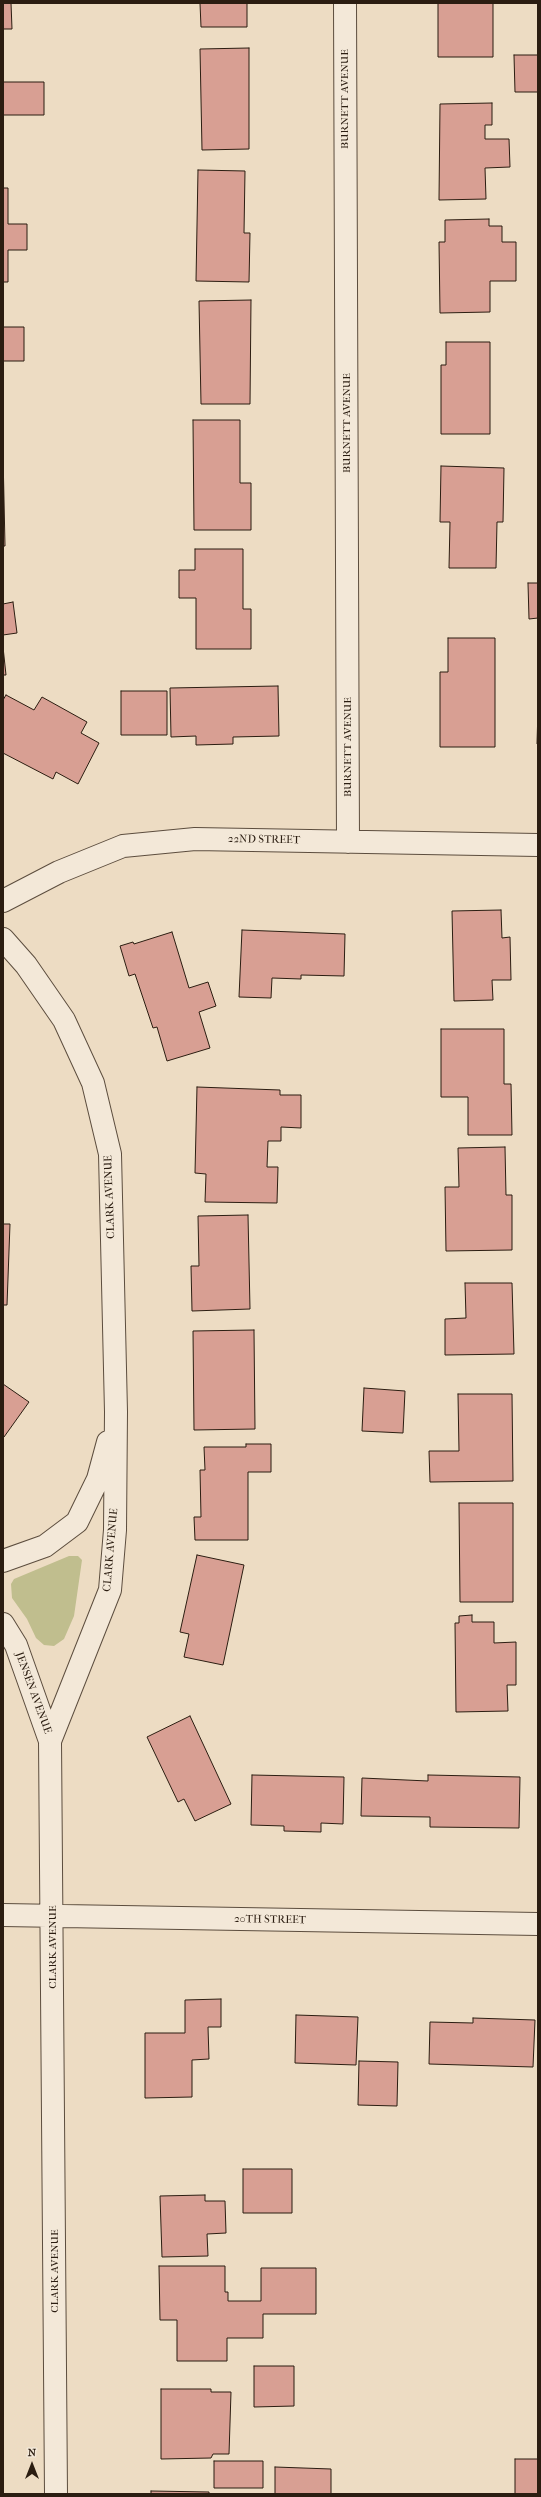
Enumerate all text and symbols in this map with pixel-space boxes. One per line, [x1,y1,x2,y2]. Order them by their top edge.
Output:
street label: BURNETT AVENUE [338,49,352,149]
street label: BURNETT AVENUE [340,373,354,473]
street label: BURNETT AVENUE [341,697,355,797]
street label: 22ND STREET [228,833,300,847]
street label: CLARK AVENUE [102,1155,118,1239]
street label: CLARK AVENUE [101,1508,121,1592]
street label: JENSEN AVENUE [12,1650,54,1736]
street label: CLARK AVENUE [46,1905,60,1989]
street label: 20TH STREET [234,1913,306,1927]
street label: CLARK AVENUE [48,2229,62,2313]
north arrow [12,2445,52,2485]
text: N [28,2446,36,2459]

